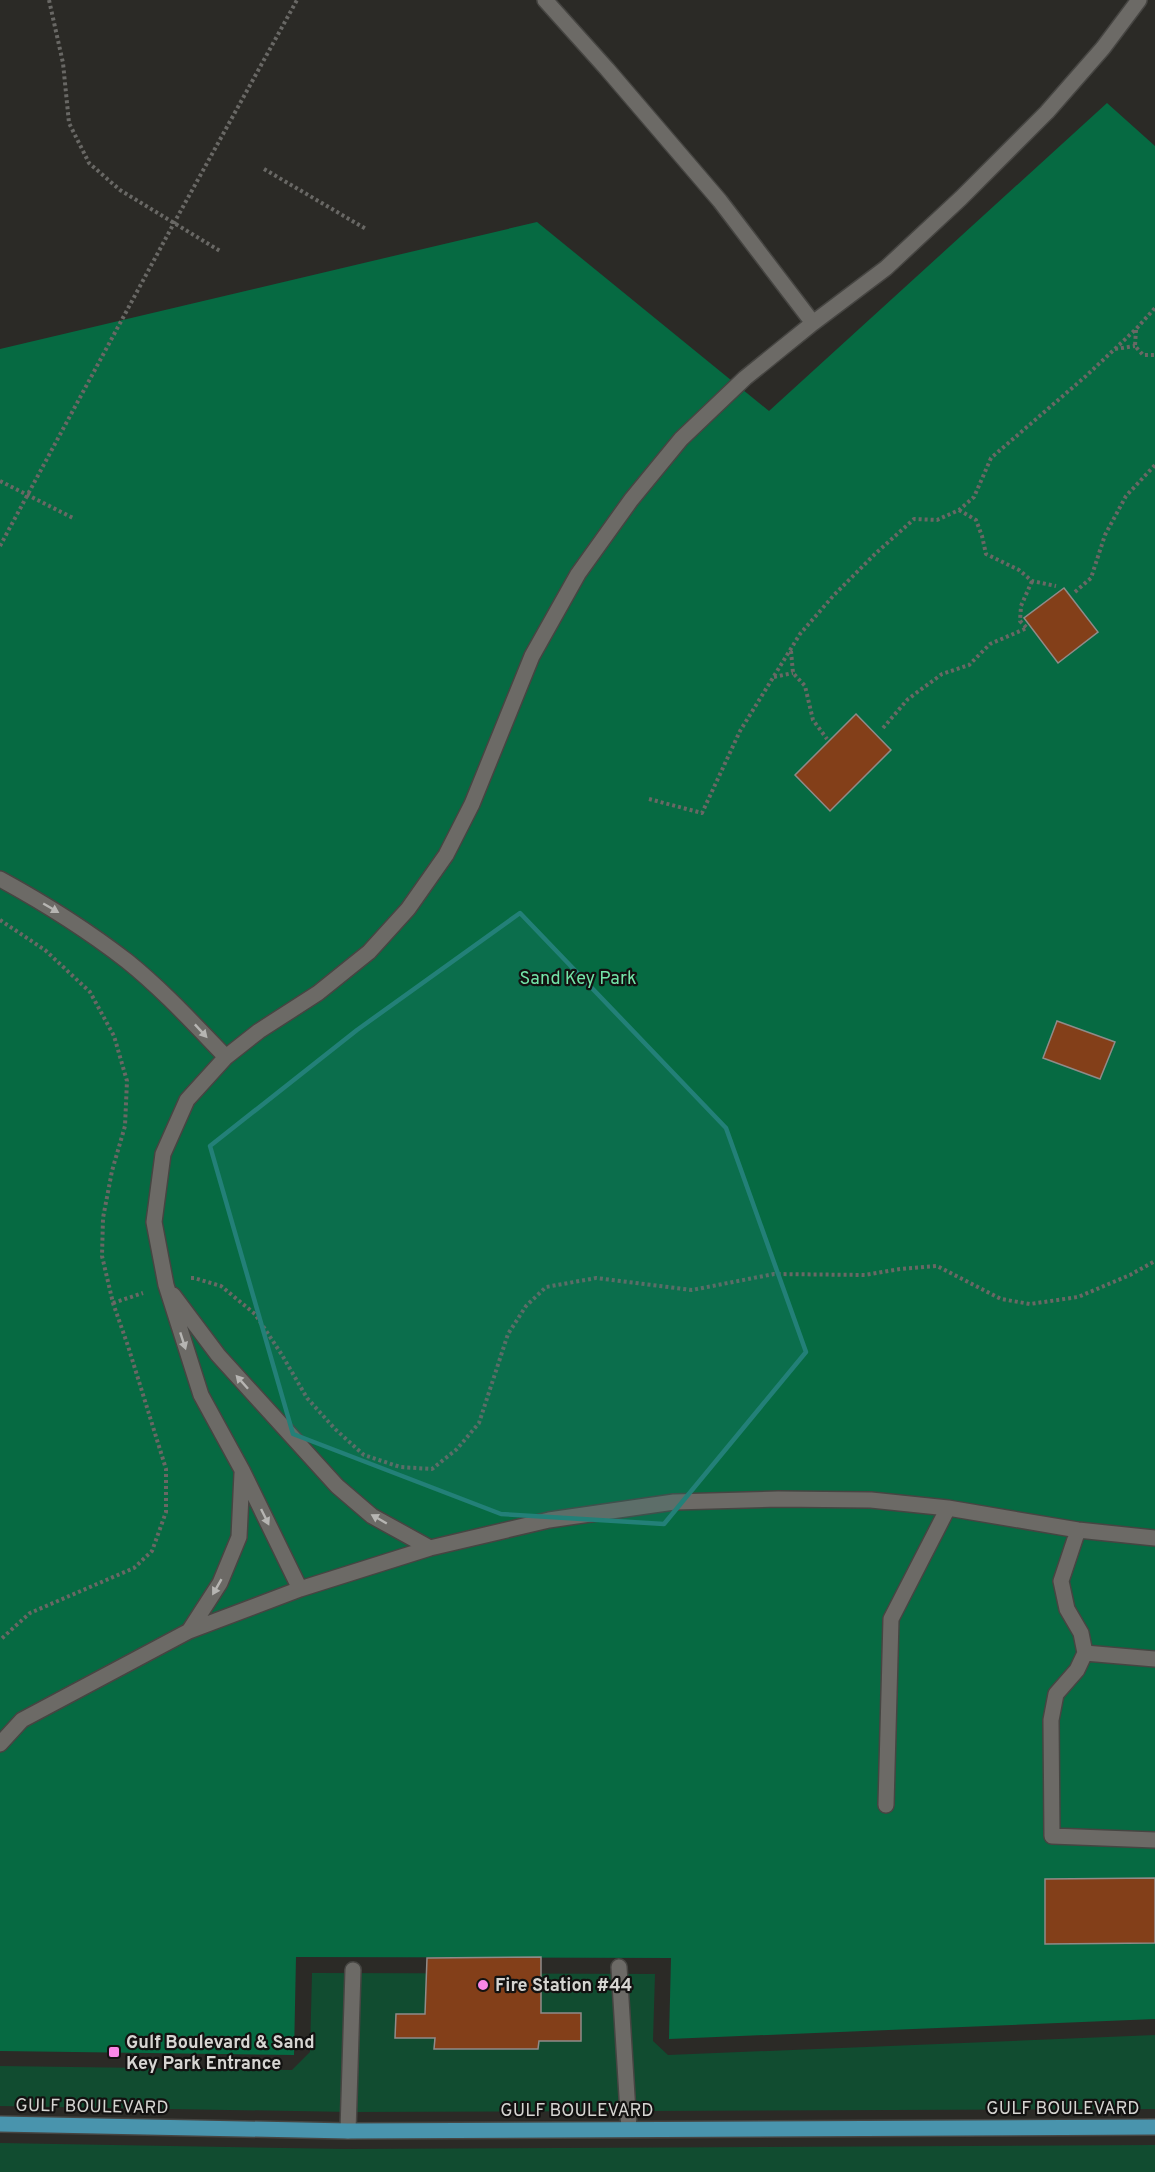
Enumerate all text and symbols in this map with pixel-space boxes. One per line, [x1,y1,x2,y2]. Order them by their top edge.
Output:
one-way arrow [43,903,59,914]
park label: Sand Key Park [520,968,636,991]
one-way arrow [194,1024,208,1039]
one-way arrow [179,1332,189,1350]
one-way arrow [236,1375,249,1390]
one-way arrow [260,1509,270,1526]
one-way arrow [371,1514,387,1525]
one-way arrow [212,1579,222,1596]
place label: Fire Station #44 [495,1975,632,1998]
marker: Fire Station #44 [476,1978,490,1992]
place label: Gulf Boulevard & Sand Key Park Entrance [126,2032,315,2076]
marker: Gulf Boulevard & Sand Key Park Entrance [107,2045,121,2059]
street label: GULF BOULEVARD [15,2095,169,2120]
street label: GULF BOULEVARD [986,2098,1140,2121]
street label: GULF BOULEVARD [500,2100,654,2123]

